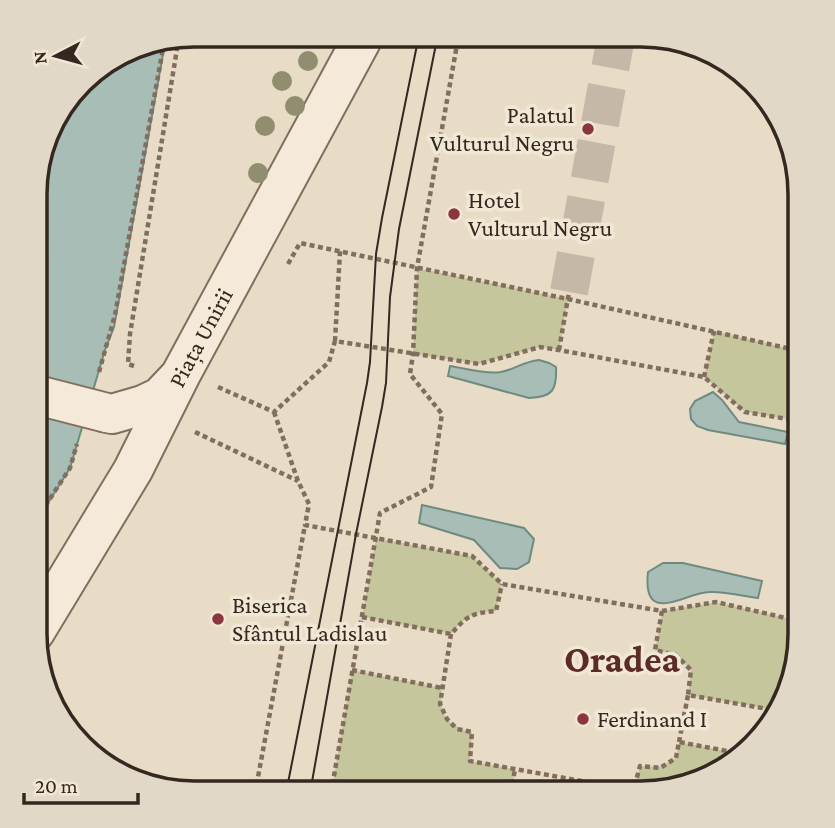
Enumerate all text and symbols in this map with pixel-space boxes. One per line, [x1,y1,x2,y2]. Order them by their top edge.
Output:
north arrow [21,21,91,91]
text: N [28,50,51,65]
place label: Palatul Vulturul Negru [430,101,574,156]
marker: Palatul Vulturul Negru [580,121,596,137]
place label: Hotel Vulturul Negru [468,186,612,241]
marker: Hotel Vulturul Negru [446,206,462,222]
street label: Piața Unirii [163,283,238,391]
place label: Biserica Sfântul Ladislau [232,591,388,646]
marker: Biserica Sfântul Ladislau [210,611,226,627]
district label: Oradea [564,638,681,680]
place label: Ferdinand I [597,705,707,732]
marker: Ferdinand I [575,711,591,727]
scale bar [24,762,138,806]
text: 20 m [35,774,78,798]

